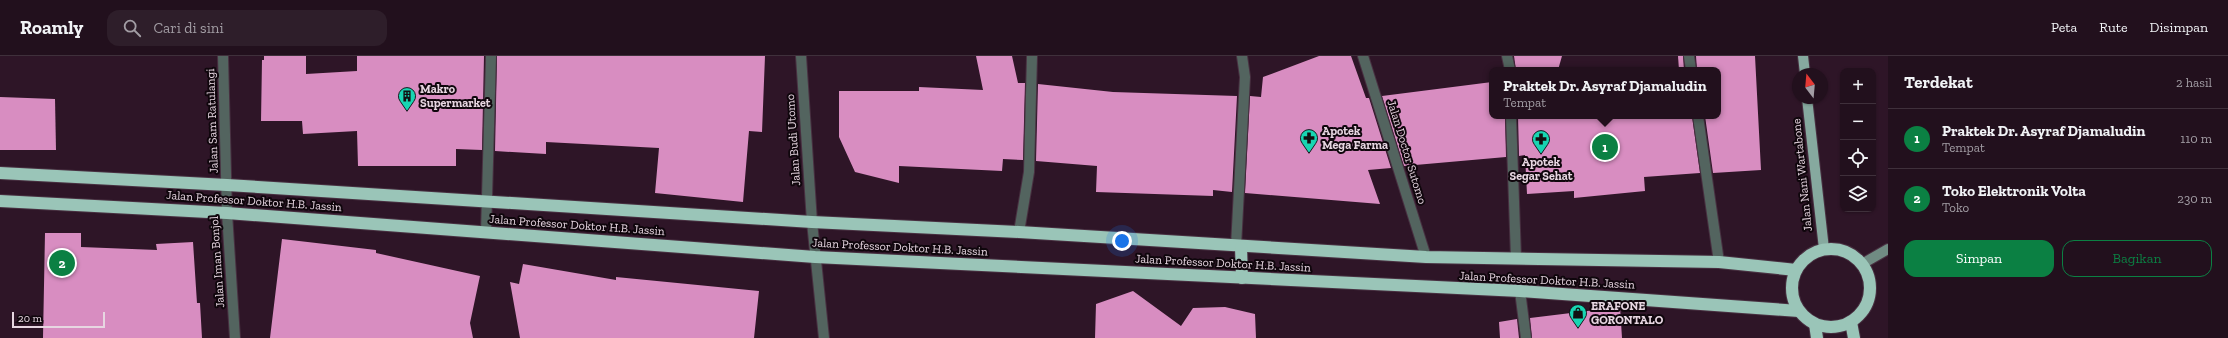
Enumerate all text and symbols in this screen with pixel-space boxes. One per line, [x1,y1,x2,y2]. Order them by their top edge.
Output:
search box [107,10,387,46]
text: Roamly [20,16,83,39]
icon: search [121,17,143,39]
text: Cari di sini [153,19,224,37]
text: Peta [2051,19,2077,36]
text: Rute [2099,19,2128,36]
text: Disimpan [2150,19,2208,36]
popup [1489,67,1721,119]
street label: Jalan Sam Ratulangi [203,68,221,174]
north arrow [1792,68,1828,104]
map controls [1840,68,1876,212]
button: + [1840,68,1876,104]
text: Terdekat [1904,72,1973,92]
text: 2 hasil [2176,75,2212,90]
text: Praktek Dr. Asyraf Djamaludin [1503,77,1707,95]
place label: Makro Supermarket [420,82,491,110]
building icon: Makro Supermarket [397,86,417,111]
street label: Jalan Budi Utomo [783,94,803,186]
text: Tempat [1503,95,1546,110]
street label: Jalan Doctor Sutomo [1384,98,1430,206]
button: − [1840,104,1876,140]
street label: Jalan Nani Wartabone [1789,118,1815,232]
text: Praktek Dr. Asyraf Djamaludin [1942,122,2145,140]
place label: Apotek Mega Farma [1322,124,1388,152]
pharmacy icon: Apotek Mega Farma [1299,128,1319,153]
pharmacy icon: Apotek Segar Sehat [1531,129,1551,154]
text: 1 [1914,131,1920,146]
text: 110 m [2180,131,2212,146]
pin: 1 [1592,132,1618,162]
button: locate [1840,140,1876,176]
text: Tempat [1942,140,1985,155]
place label: Apotek Segar Sehat [1509,155,1573,183]
button: layers [1840,176,1876,212]
text: Toko Elektronik Volta [1942,182,2086,200]
street label: Jalan Professor Doktor H.B. Jassin [166,188,342,214]
text: 2 [1914,191,1920,206]
text: 230 m [2177,191,2212,206]
text: Toko [1942,200,1969,215]
street label: Jalan Professor Doktor H.B. Jassin [489,212,665,238]
street label: Jalan Iman Bonjol [207,216,228,308]
your location [1112,231,1132,251]
street label: Jalan Professor Doktor H.B. Jassin [812,235,988,259]
button: Simpan [1904,240,2054,277]
button: Bagikan [2062,240,2212,277]
pin: 2 [49,248,75,278]
street label: Jalan Professor Doktor H.B. Jassin [1135,251,1311,275]
street label: Jalan Professor Doktor H.B. Jassin [1459,268,1635,292]
place label: ERAFONE GORONTALO [1591,299,1664,327]
shop icon: ERAFONE GORONTALO [1568,303,1588,328]
scale bar [12,310,105,329]
text: 20 m [18,312,42,325]

